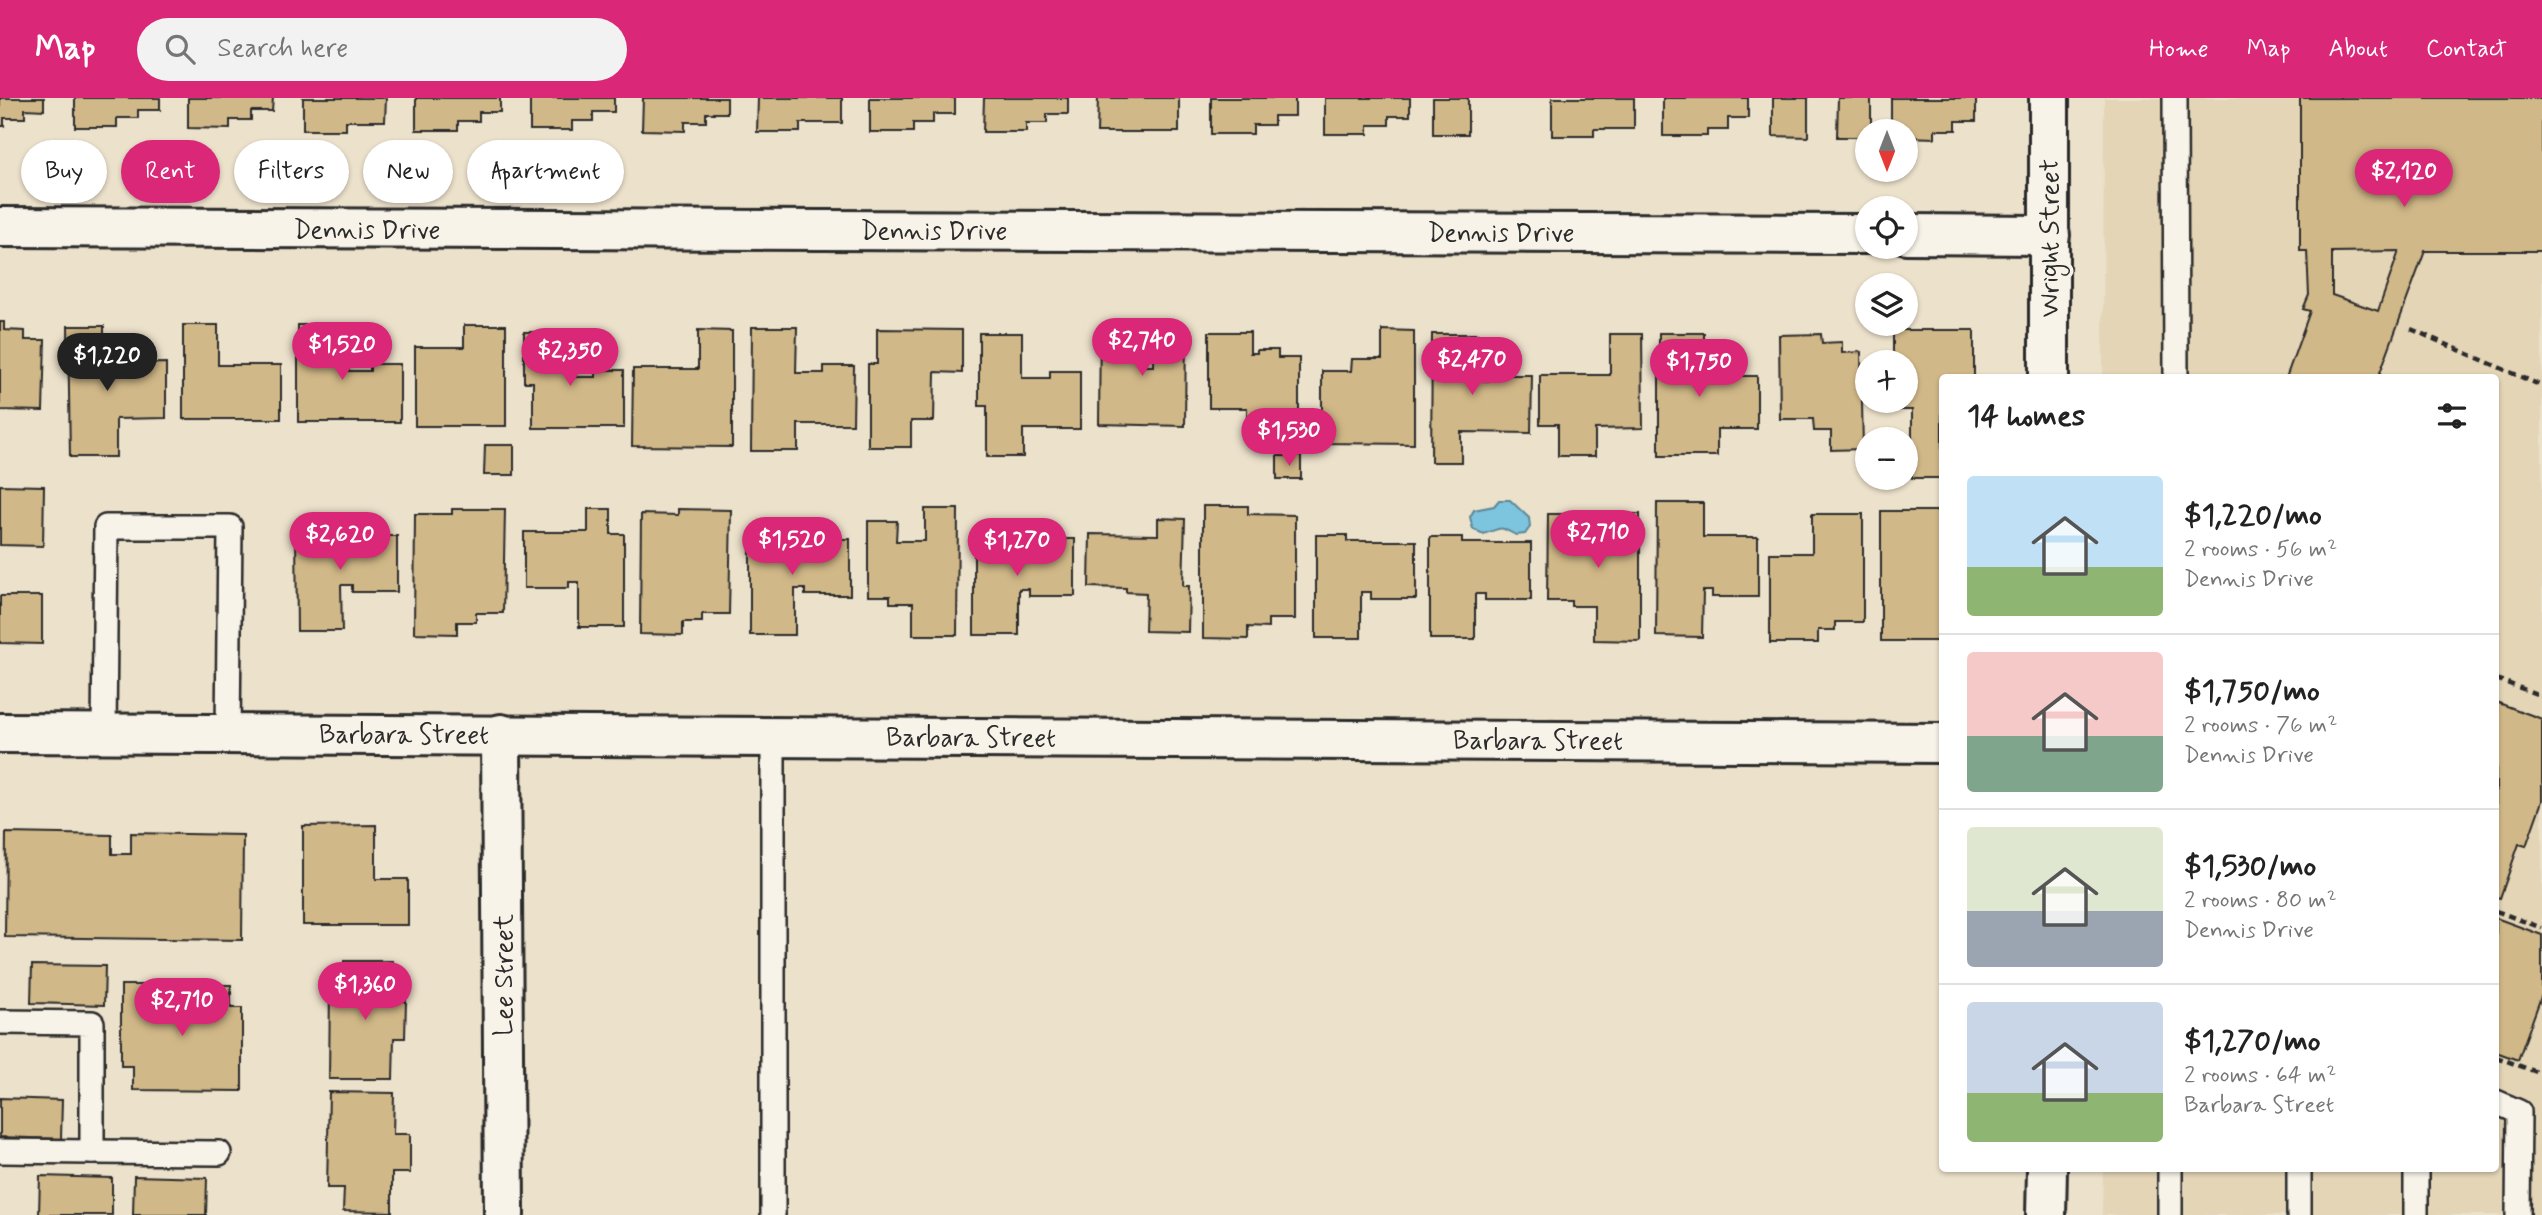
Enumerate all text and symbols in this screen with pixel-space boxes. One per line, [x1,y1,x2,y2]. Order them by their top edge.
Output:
search box [137,18,627,81]
text: Map [35,27,95,71]
icon: search [161,30,199,68]
text: Search here [217,32,348,66]
text: Home [2149,34,2209,65]
text: Map [2247,34,2291,65]
text: About [2329,34,2388,65]
text: Contact [2426,34,2507,65]
north arrow [1855,119,1918,182]
map controls [1855,119,1918,490]
chip: Buy [21,140,107,203]
chip: Rent [121,140,220,203]
chip: Filters [234,140,349,203]
chip: New [363,140,453,203]
chip: Apartment [467,140,624,203]
pin: $2,120 [2347,150,2461,209]
text: $2,120 [2371,157,2437,187]
street label: Wright Street [2034,159,2070,317]
button: locate [1855,196,1918,259]
street label: Dennis Drive [294,214,440,248]
street label: Dennis Drive [861,215,1007,249]
street label: Dennis Drive [1428,217,1574,251]
button: layers [1855,273,1918,336]
pin: $2,740 [1085,318,1199,378]
pin: $1,520 [285,322,399,382]
text: $2,740 [1108,326,1176,356]
pin: $2,350 [513,328,627,388]
text: $1,520 [308,330,376,360]
pin: $1,220 [50,334,164,393]
text: $2,350 [537,336,603,366]
pin: $2,470 [1415,338,1529,397]
pin: $1,750 [1642,340,1756,399]
text: $1,220 [73,341,141,371]
text: $2,470 [1437,345,1507,375]
text: $1,750 [1666,347,1732,377]
button: + [1855,350,1918,413]
text: 14 homes [1967,397,2085,436]
icon: filters [2433,397,2471,435]
pin: $1,530 [1232,408,1346,468]
text: $1,530 [1257,416,1321,446]
button: − [1855,427,1918,490]
text: $1,220/mo [2184,496,2322,535]
icon: home [2023,504,2107,588]
pin: $2,710 [1541,510,1655,570]
pin: $2,620 [283,512,397,572]
pin: $1,520 [735,518,849,577]
pin: $1,270 [960,518,1074,578]
text: $2,710 [1566,518,1630,548]
text: $2,620 [305,520,375,550]
text: $1,520 [758,525,826,555]
text: $1,270 [984,526,1050,556]
text: 2 rooms · 56 m² [2184,535,2337,565]
text: Dennis Drive [2184,565,2314,595]
text: $1,750/mo [2184,672,2320,711]
icon: home [2023,680,2107,764]
text: 2 rooms · 76 m² [2184,711,2337,741]
street label: Barbara Street [319,719,489,753]
street label: Barbara Street [886,722,1056,756]
street label: Barbara Street [1453,725,1623,759]
text: Dennis Drive [2184,741,2314,771]
text: $1,530/mo [2184,847,2316,886]
icon: home [2023,855,2107,939]
text: 2 rooms · 80 m² [2184,886,2337,916]
street label: Lee Street [488,914,522,1036]
text: Dennis Drive [2184,916,2314,946]
pin: $1,360 [308,962,422,1022]
text: $1,360 [334,970,396,1000]
pin: $2,710 [125,978,239,1038]
text: $2,710 [150,986,214,1016]
text: $1,270/mo [2184,1022,2321,1061]
icon: home [2023,1030,2107,1114]
text: 2 rooms · 64 m² [2184,1061,2336,1091]
text: Barbara Street [2184,1091,2334,1121]

